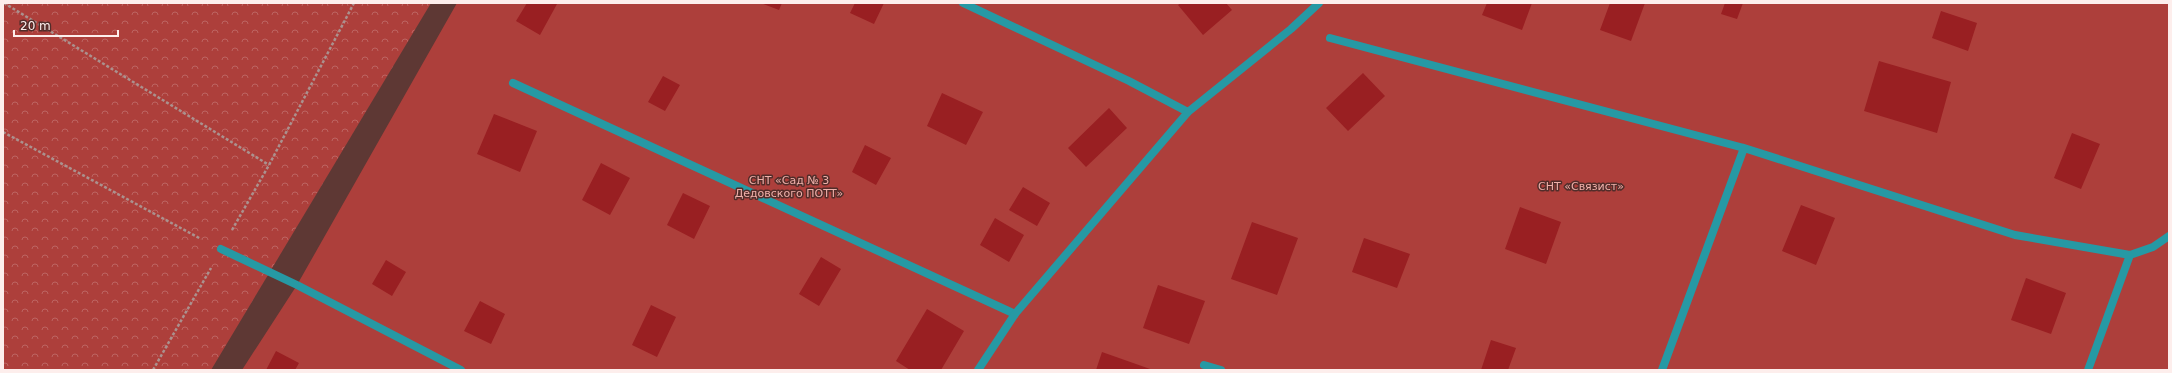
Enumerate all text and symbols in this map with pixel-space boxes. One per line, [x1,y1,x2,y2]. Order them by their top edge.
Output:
scale bar [14,12,118,38]
text: 20 m [20,19,51,33]
park label: СНТ «Сад № 3 Дедовского ПОТТ» [735,174,843,200]
park label: СНТ «Связист» [1538,180,1624,193]

